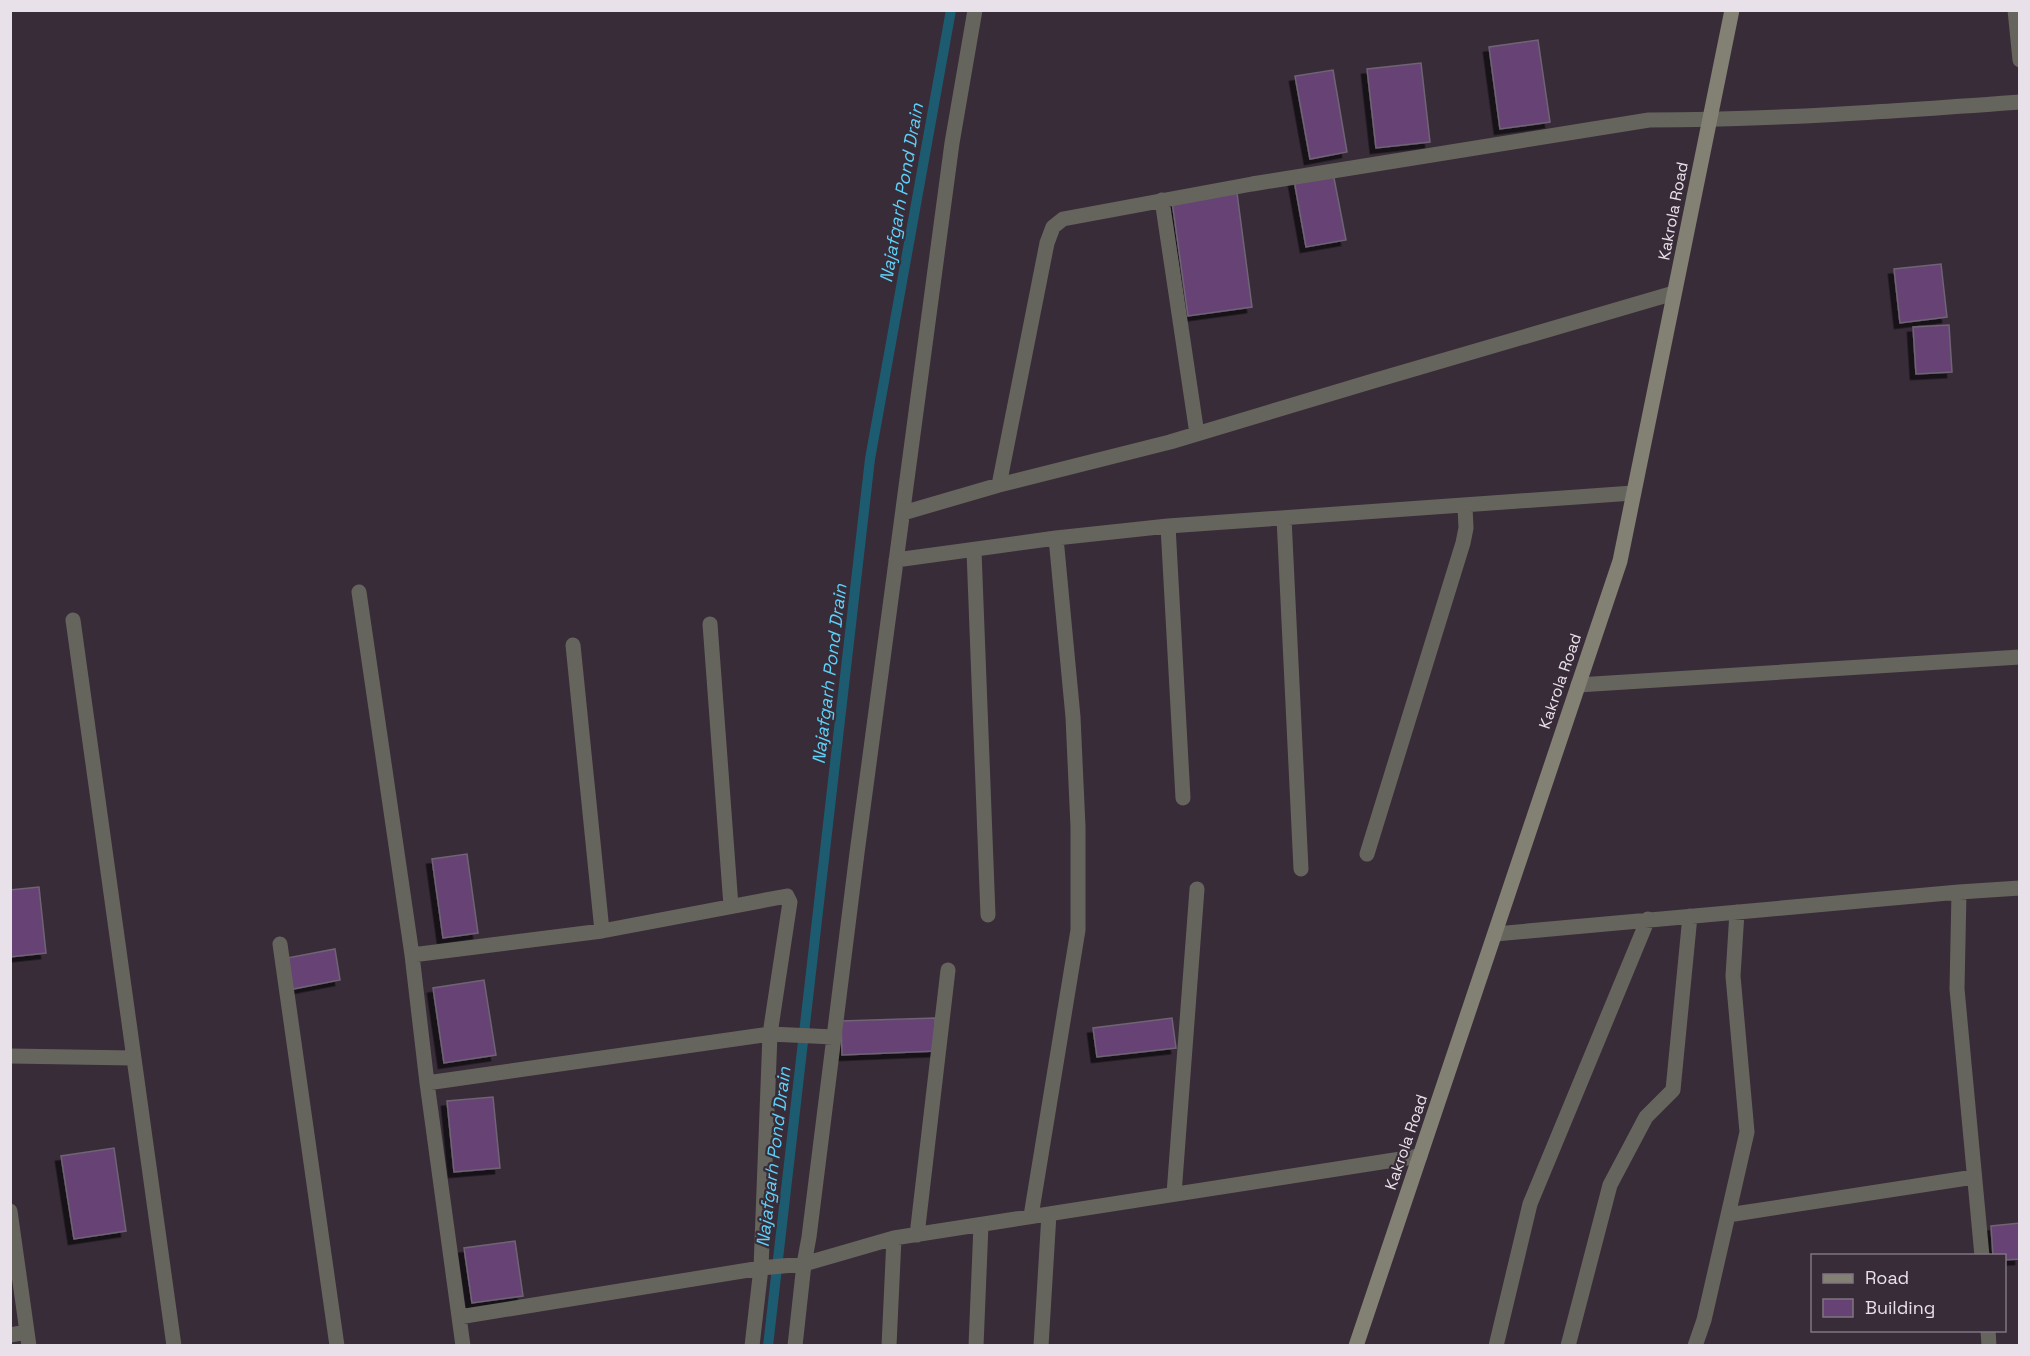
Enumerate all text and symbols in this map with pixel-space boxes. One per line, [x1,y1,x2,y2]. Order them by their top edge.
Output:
water label: Najafgarh Pond Drain [874,101,928,284]
street label: Kakrola Road [1653,160,1693,262]
water label: Najafgarh Pond Drain [807,582,852,765]
street label: Kakrola Road [1534,630,1586,732]
water label: Najafgarh Pond Drain [751,1065,796,1248]
street label: Kakrola Road [1380,1091,1432,1193]
legend [1811,1254,2006,1332]
text: Road [1865,1266,1909,1289]
text: Building [1865,1296,1935,1319]

